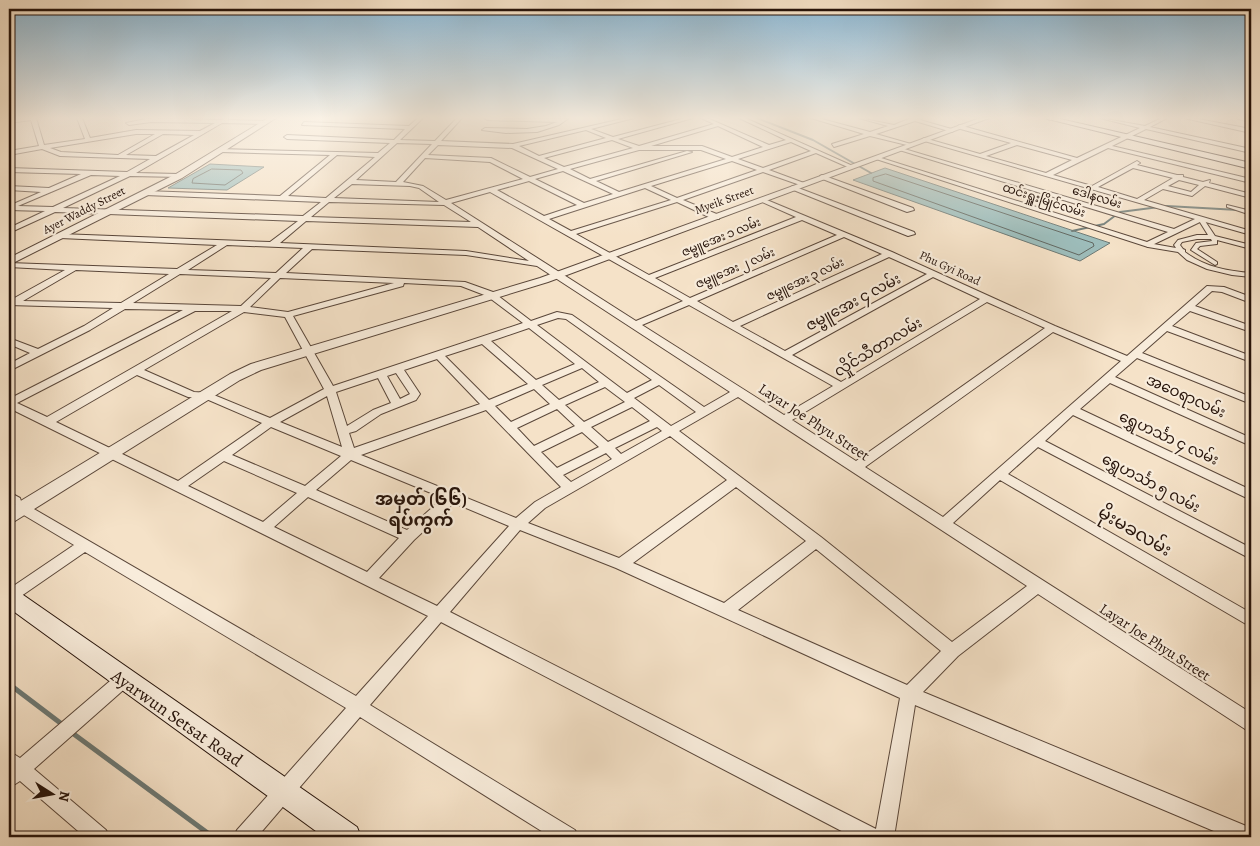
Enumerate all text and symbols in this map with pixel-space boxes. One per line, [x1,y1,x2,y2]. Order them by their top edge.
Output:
street label: ထင်းရှူးမြိုင်လမ်း [1000,178,1088,223]
street label: ဒေါနလမ်း [1070,181,1124,214]
street label: Ayer Waddy Street [39,182,128,238]
street label: Myeik Street [692,182,756,218]
street label: ဇမ္ဗူအေး ၁ လမ်း [679,213,764,262]
street label: ဇမ္ဗူအေး ၂ လမ်း [692,243,778,294]
street label: Phu Gyi Road [917,247,984,289]
street label: ဇမ္ဗူအေး ၃ လမ်း [763,253,847,306]
street label: ဇမ္ဗူအေး ၄ လမ်း [802,268,905,338]
street label: လှိုင်သီတာလမ်း [830,313,927,383]
street label: အဝေရာလမ်း [1142,370,1229,424]
street label: Layar Joe Phyu Street [755,379,873,465]
street label: ရွှေဟင်္သာ ၄ လမ်း [1115,406,1222,472]
street label: ရွှေဟင်္သာ ၅ လမ်း [1097,449,1204,519]
district label: အမှတ် (၆၆) ရပ်ကွက် [375,487,467,534]
street label: မိုးမခလမ်း [1092,499,1177,564]
street label: Layar Joe Phyu Street [1096,599,1214,685]
street label: Ayarwun Setsat Road [106,663,248,772]
north arrow [28,768,78,818]
text: N [54,790,75,803]

